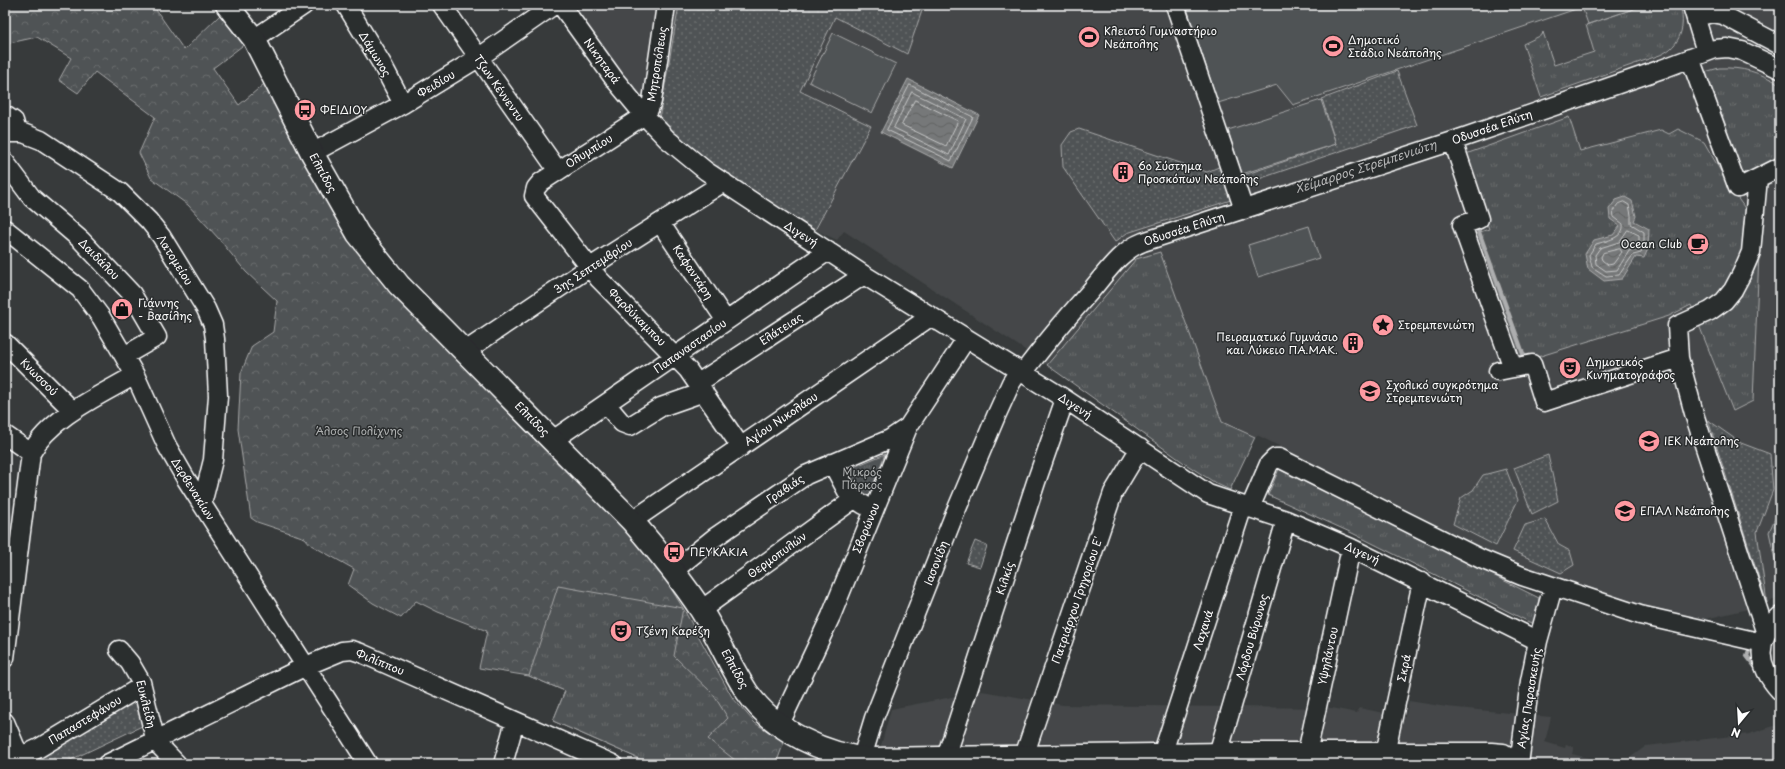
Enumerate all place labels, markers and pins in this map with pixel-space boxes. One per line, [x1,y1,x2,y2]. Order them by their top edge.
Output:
place label: Κλειστό Γυμναστήριο Νεάπολης [1104,22,1217,52]
sports icon: Κλειστό Γυμναστήριο Νεάπολης [1076,24,1102,50]
place label: Δημοτικό Στάδιο Νεάπολης [1348,31,1442,61]
sports icon: Δημοτικό Στάδιο Νεάπολης [1320,33,1346,59]
bus stop icon: ΦΕΙΔΙΟΥ [292,97,318,123]
place label: ΦΕΙΔΙΟΥ [320,101,368,118]
place label: 6ο Σύστημα Προσκόπων Νεάπολης [1138,157,1259,187]
building icon: 6ο Σύστημα Προσκόπων Νεάπολης [1110,159,1136,185]
cafe icon: Ocean Club [1685,231,1711,257]
place label: Ocean Club [1621,235,1682,252]
place label: Γιάννης - Βασίλης [138,294,192,324]
shop icon: Γιάννης - Βασίλης [109,296,135,322]
place icon: Στρεμπενιώτη [1370,312,1396,338]
place label: Στρεμπενιώτη [1398,316,1475,333]
place label: Πειραματικό Γυμνάσιο και Λύκειο ΠΑ.ΜΑΚ. [1216,328,1338,358]
building icon: Πειραματικό Γυμνάσιο και Λύκειο ΠΑ.ΜΑΚ. [1340,330,1366,356]
place label: Δημοτικός Κινηματογράφος [1586,353,1676,383]
theatre icon: Δημοτικός Κινηματογράφος [1557,355,1583,381]
place label: Σχολικό συγκρότημα Στρεμπενιώτη [1386,376,1498,406]
school or university icon: Σχολικό συγκρότημα Στρεμπενιώτη [1357,378,1383,404]
school or university icon: ΙΕΚ Νεάπολης [1636,428,1662,454]
place label: ΙΕΚ Νεάπολης [1664,432,1739,449]
school or university icon: ΕΠΑΛ Νεάπολης [1612,498,1638,524]
place label: ΕΠΑΛ Νεάπολης [1640,502,1730,519]
bus stop icon: ΠΕΥΚΑΚΙΑ [661,539,687,565]
place label: ΠΕΥΚΑΚΙΑ [690,543,748,560]
theatre icon: Τζένη Καρέζη [608,618,634,644]
place label: Τζένη Καρέζη [636,622,710,639]

